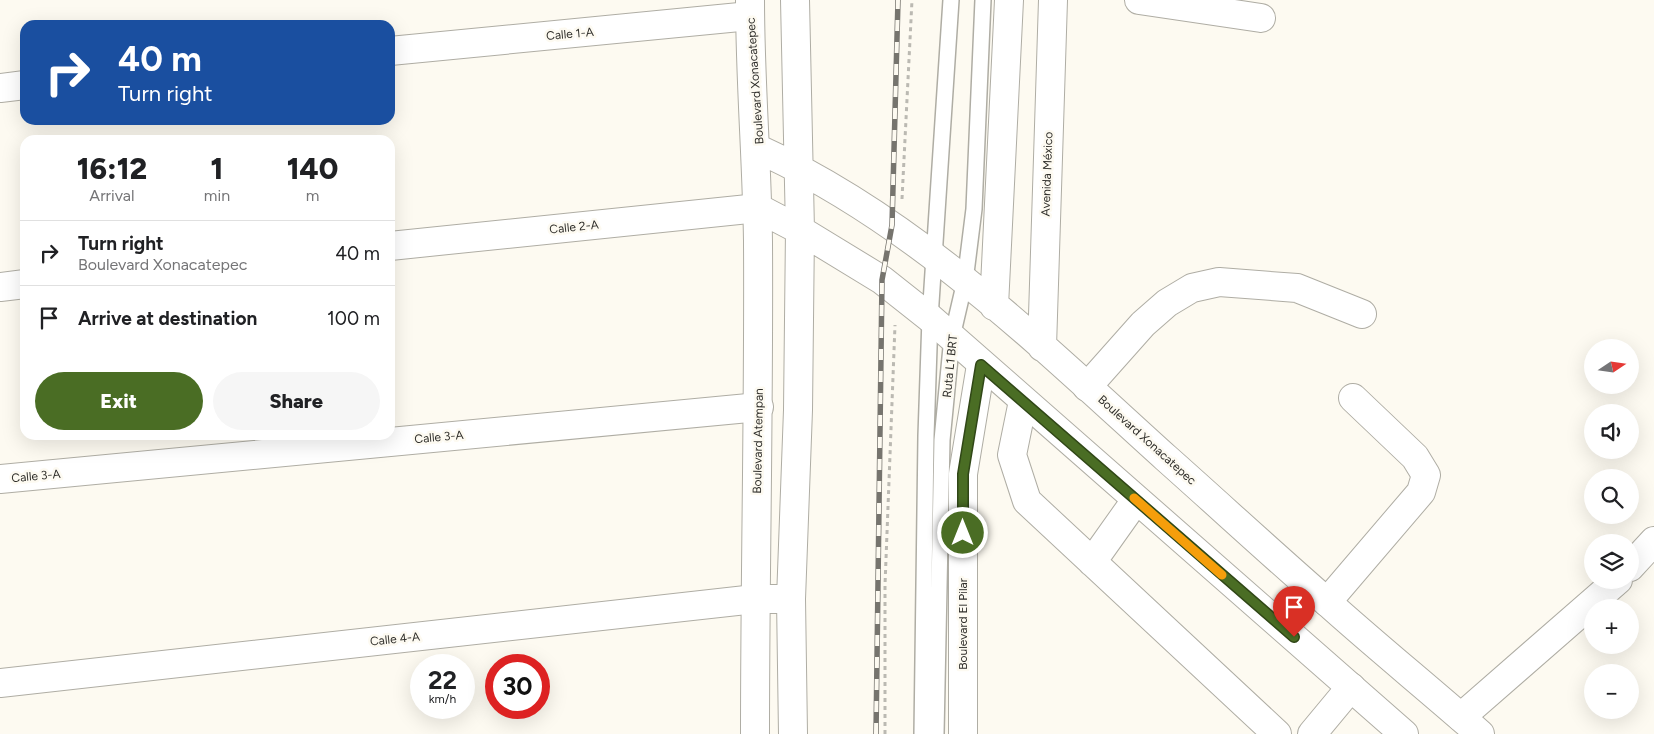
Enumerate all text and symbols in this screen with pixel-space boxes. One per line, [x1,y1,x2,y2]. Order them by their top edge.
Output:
street label: Boulevard Xonacatepec [744,17,766,145]
street label: Calle 1-A [546,25,594,43]
text: 40 m [118,38,202,80]
icon: right [35,40,100,105]
text: Turn right [118,80,213,107]
street label: Avenida México [1039,131,1055,217]
text: 16:12 [77,150,147,187]
text: 1 [211,150,223,187]
text: 140 [287,150,338,187]
text: Arrival [89,186,135,205]
text: min [204,186,230,205]
text: m [306,186,319,205]
street label: Calle 2-A [549,217,599,237]
text: Turn right [78,232,164,255]
icon: right [35,239,63,267]
text: 40 m [335,242,380,265]
text: Boulevard Xonacatepec [78,255,247,274]
icon: arrive [35,304,63,332]
text: Arrive at destination [78,307,257,330]
text: 100 m [327,307,380,330]
street label: Ruta L1 BRT [940,333,960,398]
north arrow [1584,339,1639,394]
map controls [1584,339,1639,719]
button: Exit [35,372,203,430]
button: Share [213,372,380,430]
street label: Boulevard Atempan [750,388,766,494]
street label: Boulevard Xonacatepec [1095,392,1199,488]
button: sound [1584,404,1639,459]
street label: Calle 3-A [414,428,464,446]
street label: Calle 3-A [11,467,61,485]
button: search [1584,469,1639,524]
position arrow [936,506,988,558]
button: layers [1584,534,1639,589]
street label: Boulevard El Pilar [956,578,970,670]
pin [1273,586,1315,637]
icon: arrive [1280,593,1308,621]
button: + [1584,599,1639,654]
street label: Calle 4-A [369,629,421,649]
speed limit sign: 30 [485,654,550,719]
button: − [1584,664,1639,719]
text: 22 [428,665,457,695]
text: km/h [429,692,456,706]

